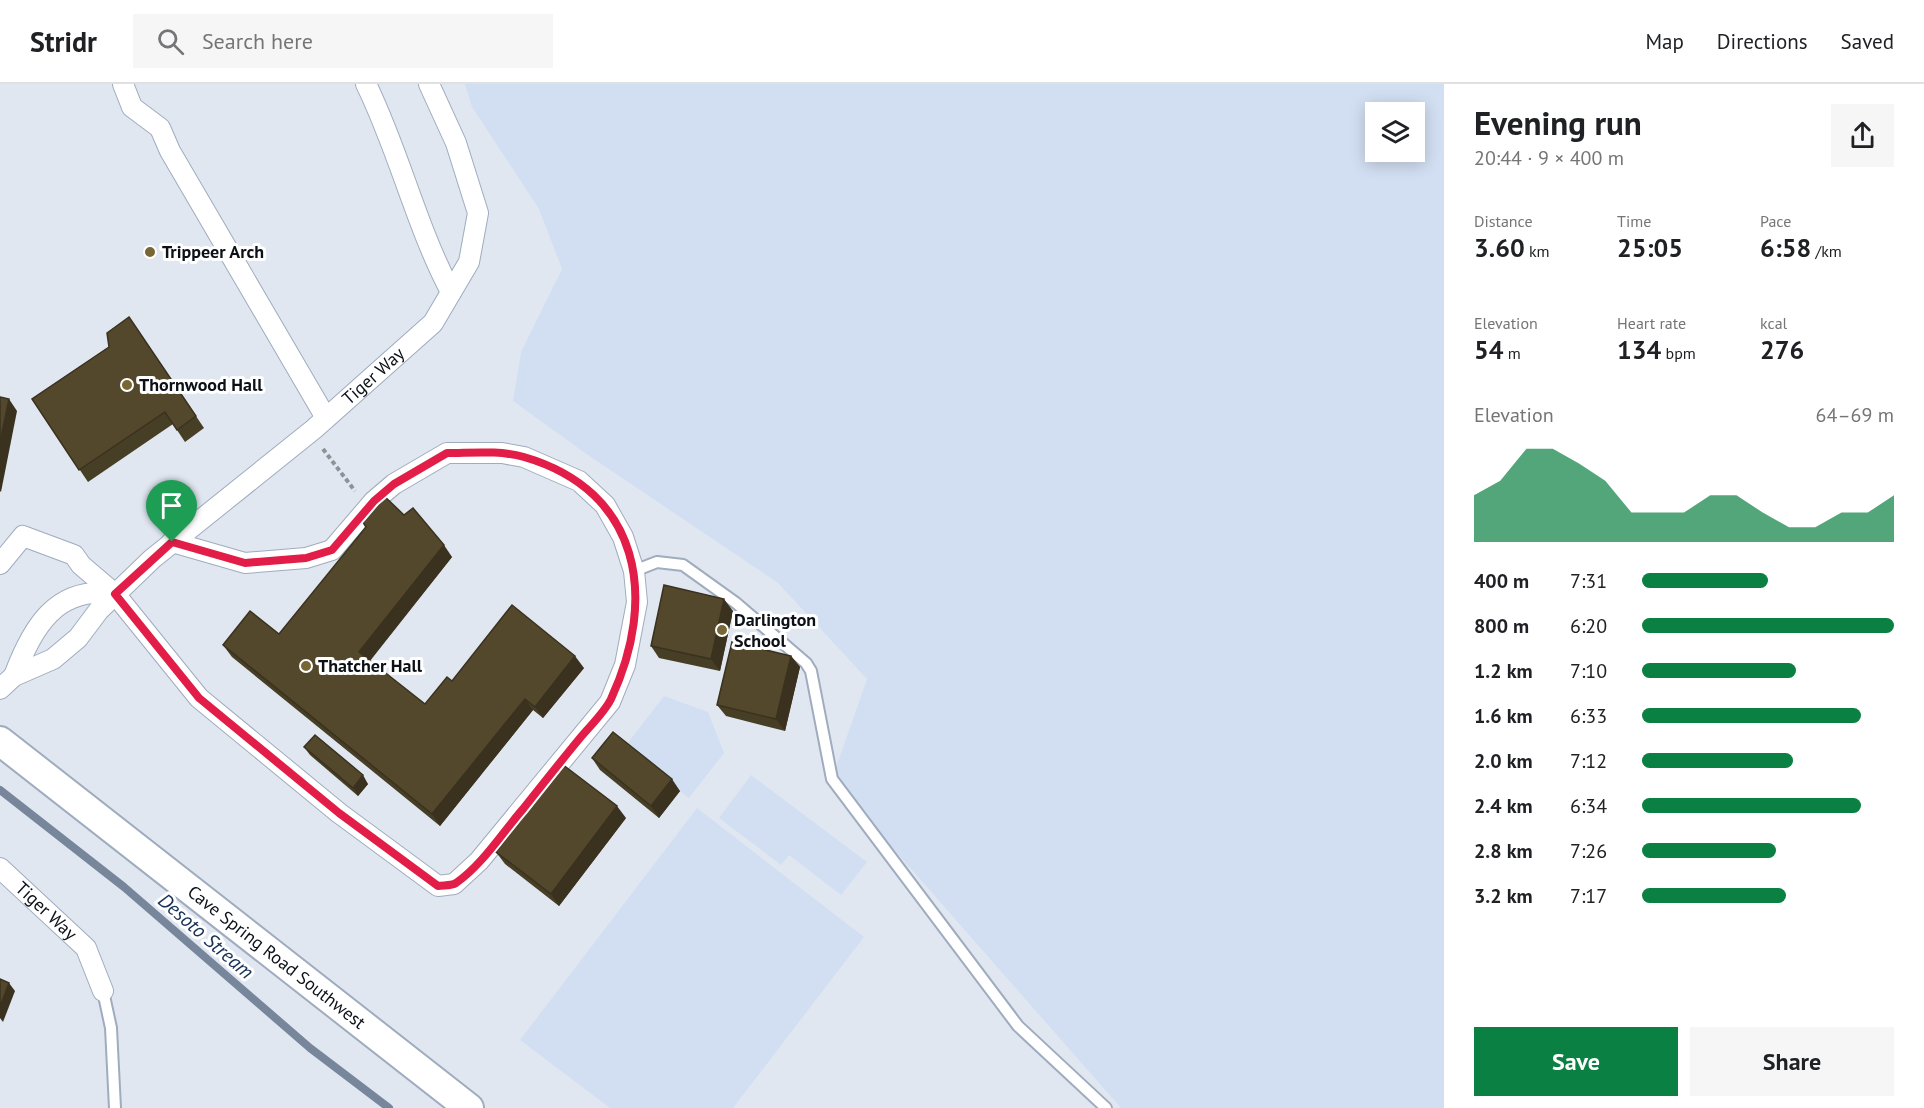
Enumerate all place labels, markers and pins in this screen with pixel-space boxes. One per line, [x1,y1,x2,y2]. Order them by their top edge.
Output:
place label: Trippeer Arch [162,240,264,263]
marker: Trippeer Arch [143,245,157,259]
place label: Thornwood Hall [139,373,263,396]
marker: Thornwood Hall [120,378,134,392]
pin [146,480,197,542]
place label: Darlington School [734,608,816,652]
marker: Darlington School [715,623,729,637]
place label: Thatcher Hall [318,654,423,677]
marker: Thatcher Hall [299,659,313,673]

